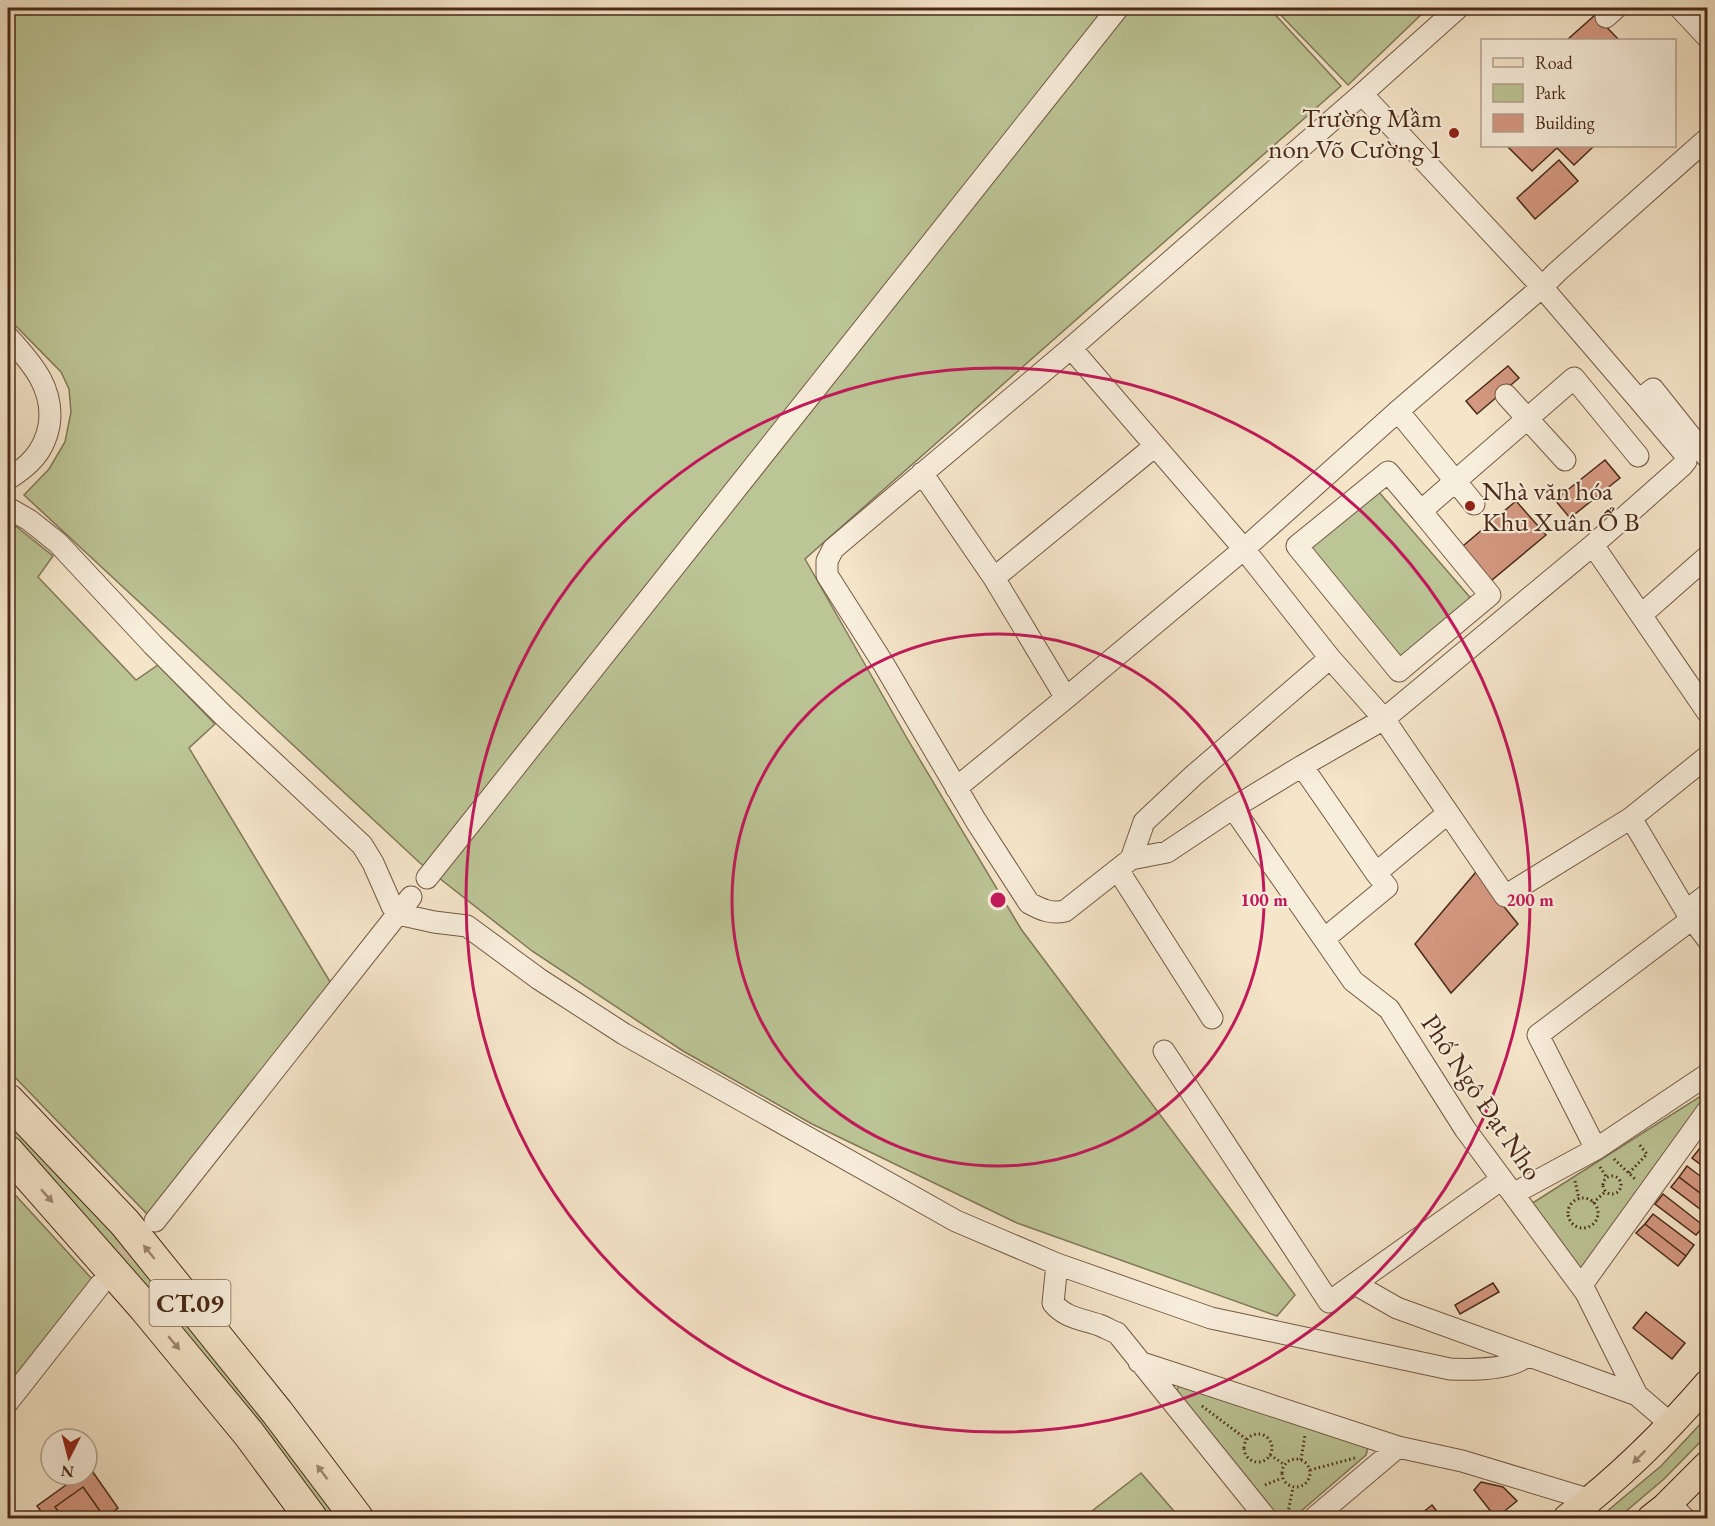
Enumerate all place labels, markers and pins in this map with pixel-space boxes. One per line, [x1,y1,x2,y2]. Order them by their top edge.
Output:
place label: Trường Mầm non Võ Cường 1 [1268,100,1442,166]
marker: Trường Mầm non Võ Cường 1 [1447,126,1461,140]
place label: Nhà văn hóa Khu Xuân Ổ B [1482,473,1640,539]
marker: Nhà văn hóa Khu Xuân Ổ B [1463,499,1477,513]
centre of rings [988,890,1008,910]

